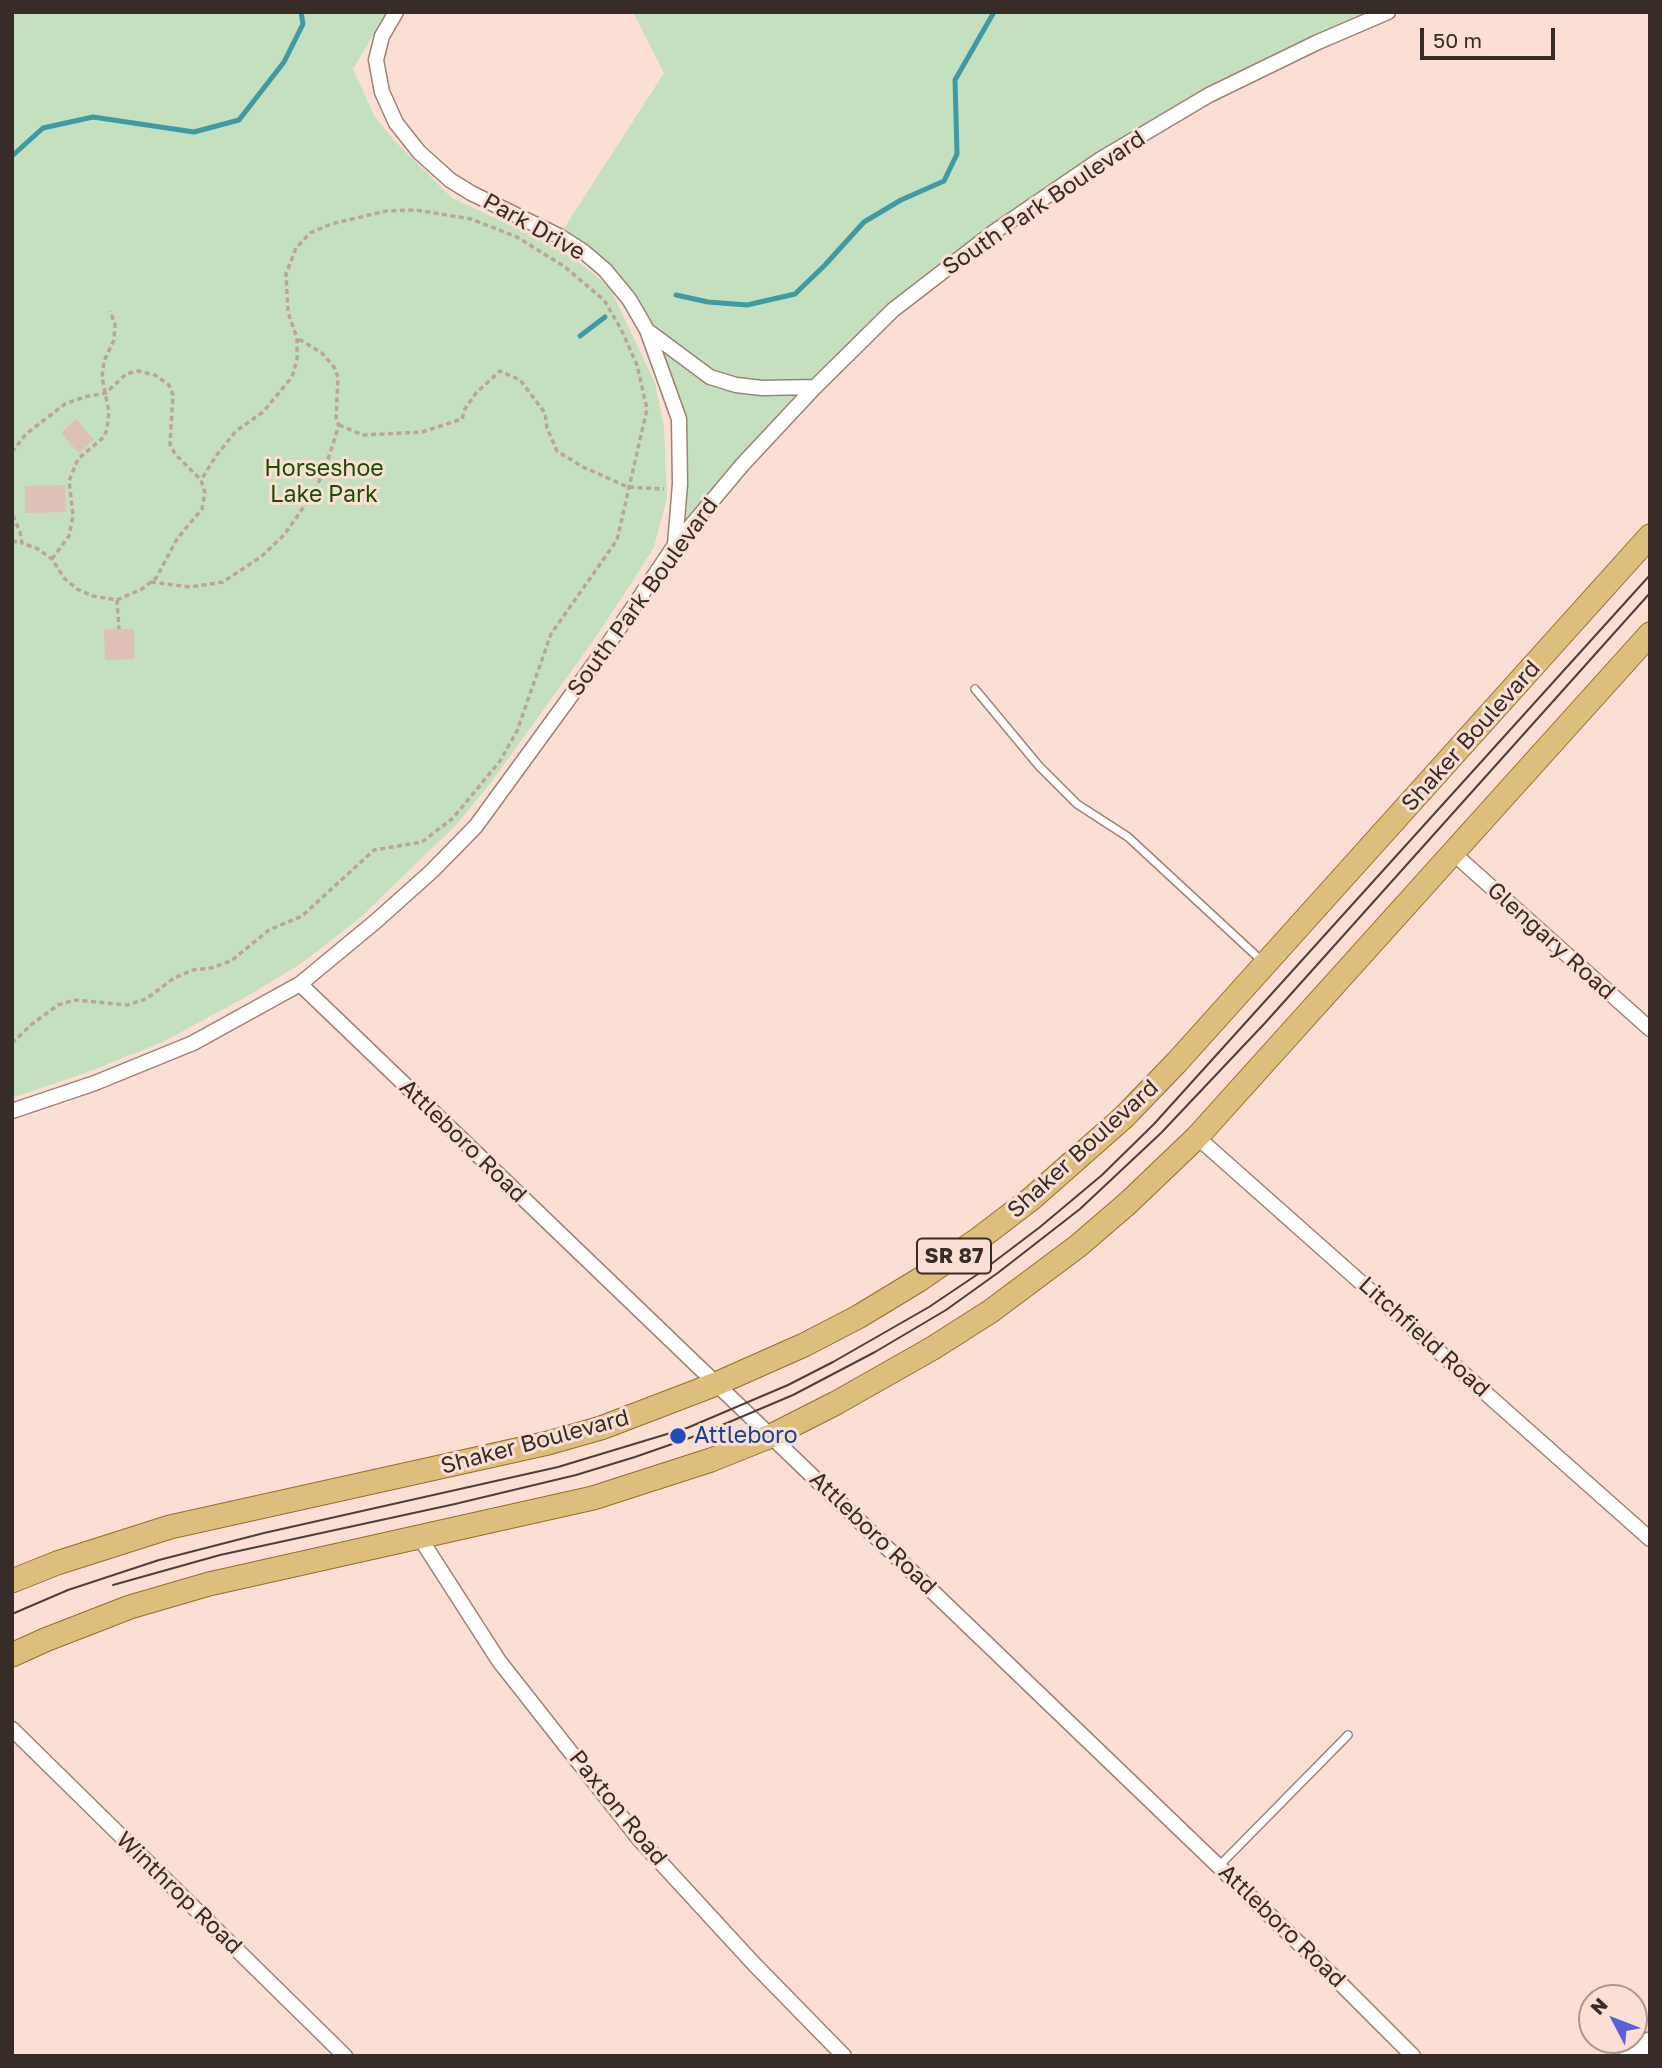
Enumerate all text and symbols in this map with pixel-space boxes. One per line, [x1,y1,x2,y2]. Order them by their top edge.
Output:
scale bar [1424,14,1559,58]
text: 50 m [1433,27,1482,53]
street label: South Park Boulevard [938,125,1150,281]
street label: Park Drive [478,188,590,266]
park label: Horseshoe Lake Park [264,455,384,509]
street label: South Park Boulevard [562,493,724,701]
street label: Shaker Boulevard [1396,655,1546,817]
street label: Glengary Road [1481,876,1621,1006]
street label: Attleboro Road [394,1074,532,1208]
street label: Shaker Boulevard [1002,1074,1164,1224]
road number: SR 87 [917,1238,991,1274]
street label: Litchfield Road [1353,1271,1495,1403]
street label: Shaker Boulevard [438,1404,632,1480]
place label: Attleboro [694,1422,798,1450]
marker: Attleboro [668,1426,688,1446]
street label: Attleboro Road [804,1466,942,1600]
street label: Paxton Road [563,1745,673,1871]
street label: Winthrop Road [110,1826,248,1960]
street label: Attleboro Road [1213,1859,1351,1993]
north arrow [1578,1984,1648,2054]
text: N [1585,1993,1612,2019]

